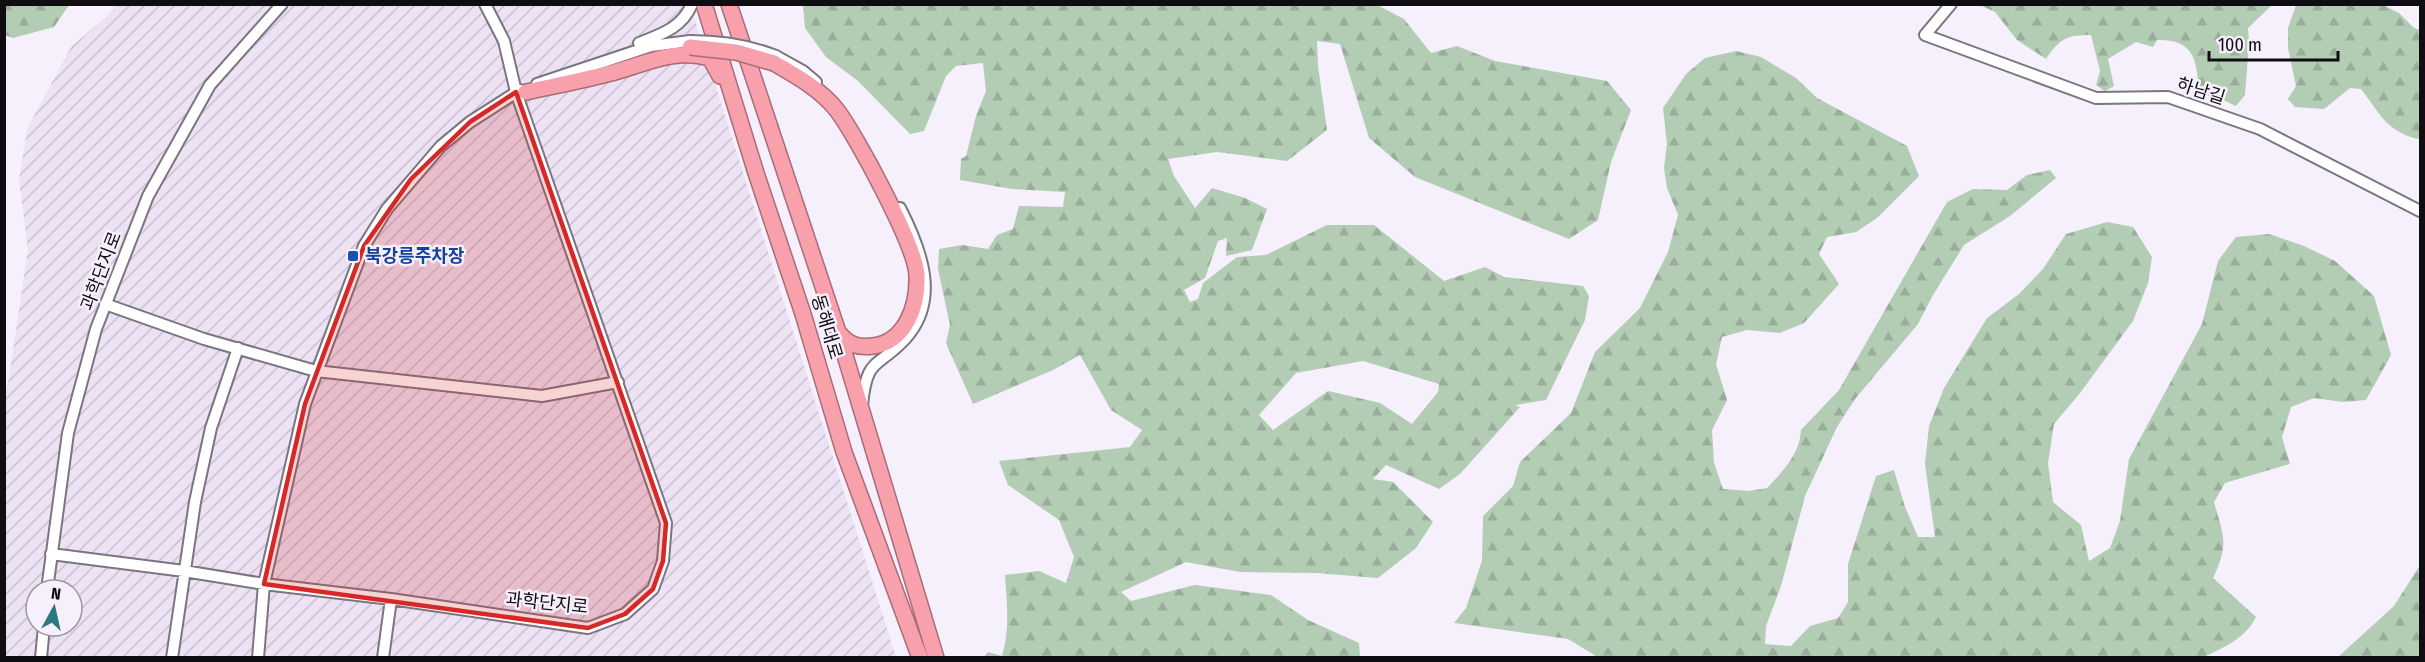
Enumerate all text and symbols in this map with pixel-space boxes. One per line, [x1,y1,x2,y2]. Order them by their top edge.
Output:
scale bar [2209,24,2338,62]
text: 100 m [2218,34,2262,56]
street label: 하남길 [2174,73,2228,109]
street label: 과학단지로 [76,228,126,314]
place label: 북강릉주차장 [365,245,465,267]
marker: 북강릉주차장 [346,249,360,263]
street label: 동해대로 [807,292,847,362]
north arrow [24,578,84,638]
text: N [50,584,62,604]
street label: 과학단지로 [505,588,589,618]

